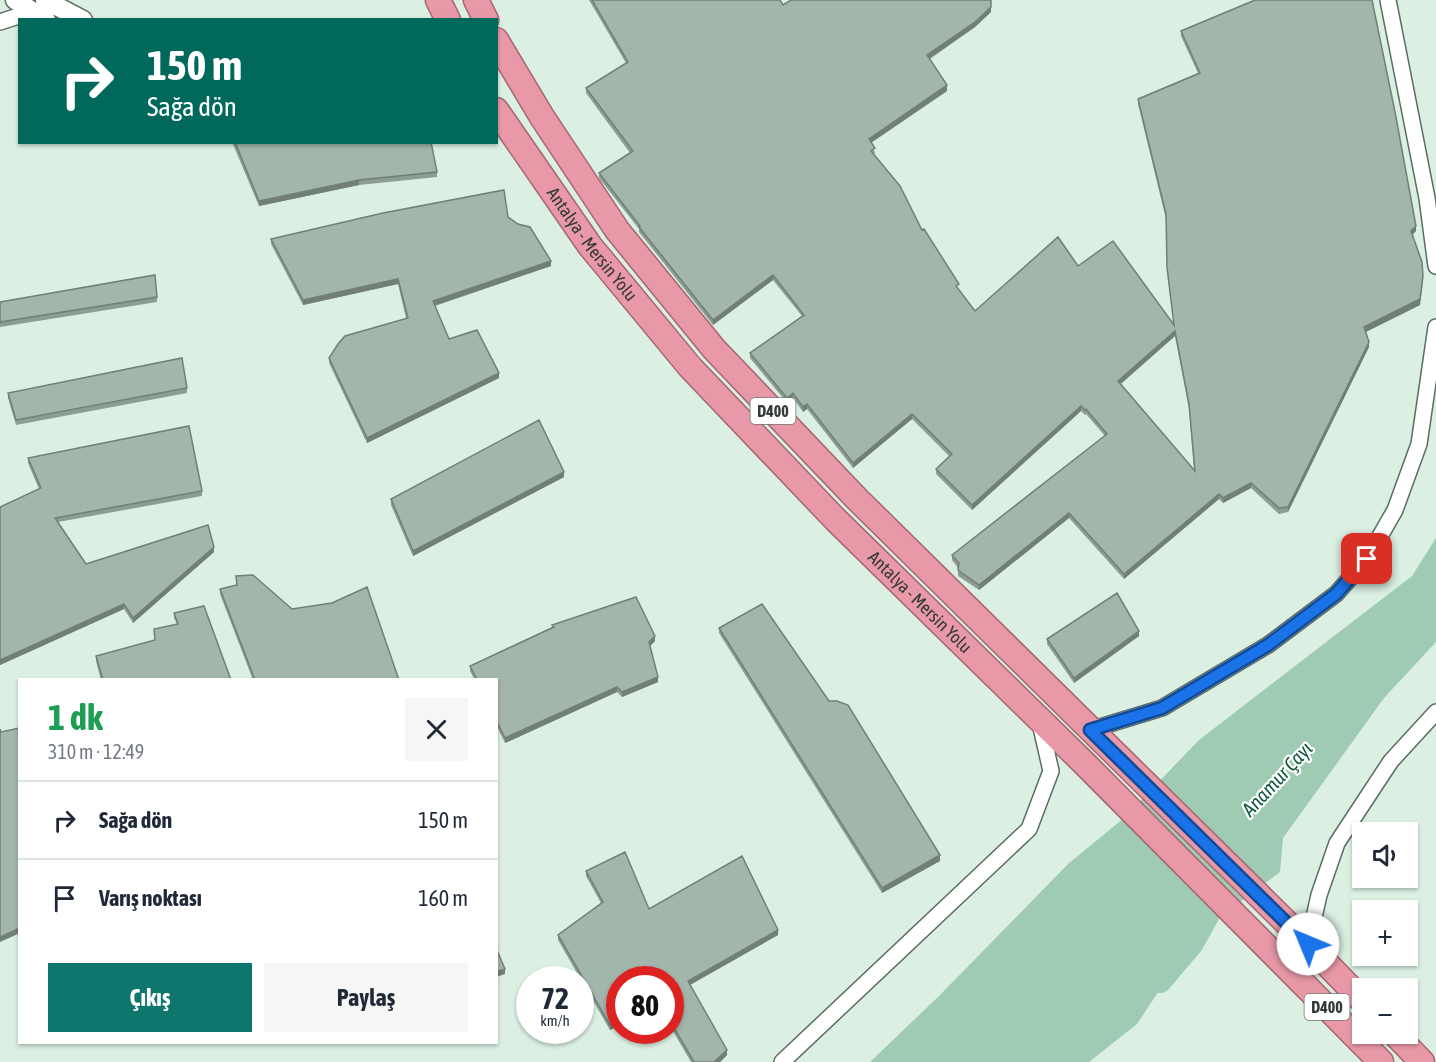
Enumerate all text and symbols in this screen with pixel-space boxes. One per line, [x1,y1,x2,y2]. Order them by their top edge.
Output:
text: 150 m [147,41,242,89]
icon: right [48,42,126,120]
text: Sağa dön [147,91,237,122]
street label: Antalya - Mersin Yolu [543,183,642,305]
road number: D400 [750,398,796,424]
pin [1341,533,1392,584]
icon: arrive [1350,542,1383,575]
street label: Antalya - Mersin Yolu [864,546,976,657]
text: 1 dk [48,696,103,738]
button: close [405,698,468,761]
water label: Anamur Çayı [1236,737,1317,821]
text: 310 m · 12:49 [48,740,144,763]
icon: right [48,804,81,837]
text: Sağa dön [99,807,172,833]
text: 150 m [418,807,468,833]
map controls [1352,822,1418,1044]
button: sound [1352,822,1418,888]
icon: arrive [48,882,81,915]
text: Varış noktası [99,885,202,911]
text: 160 m [418,885,468,911]
button: + [1352,900,1418,966]
position arrow [1276,912,1340,976]
button: Çıkış [48,963,252,1032]
button: Paylaş [264,963,468,1032]
speed limit sign: 80 [606,966,684,1044]
button: − [1352,978,1418,1044]
text: 72 [541,981,569,1015]
road number: D400 [1304,994,1350,1020]
text: km/h [540,1012,570,1029]

